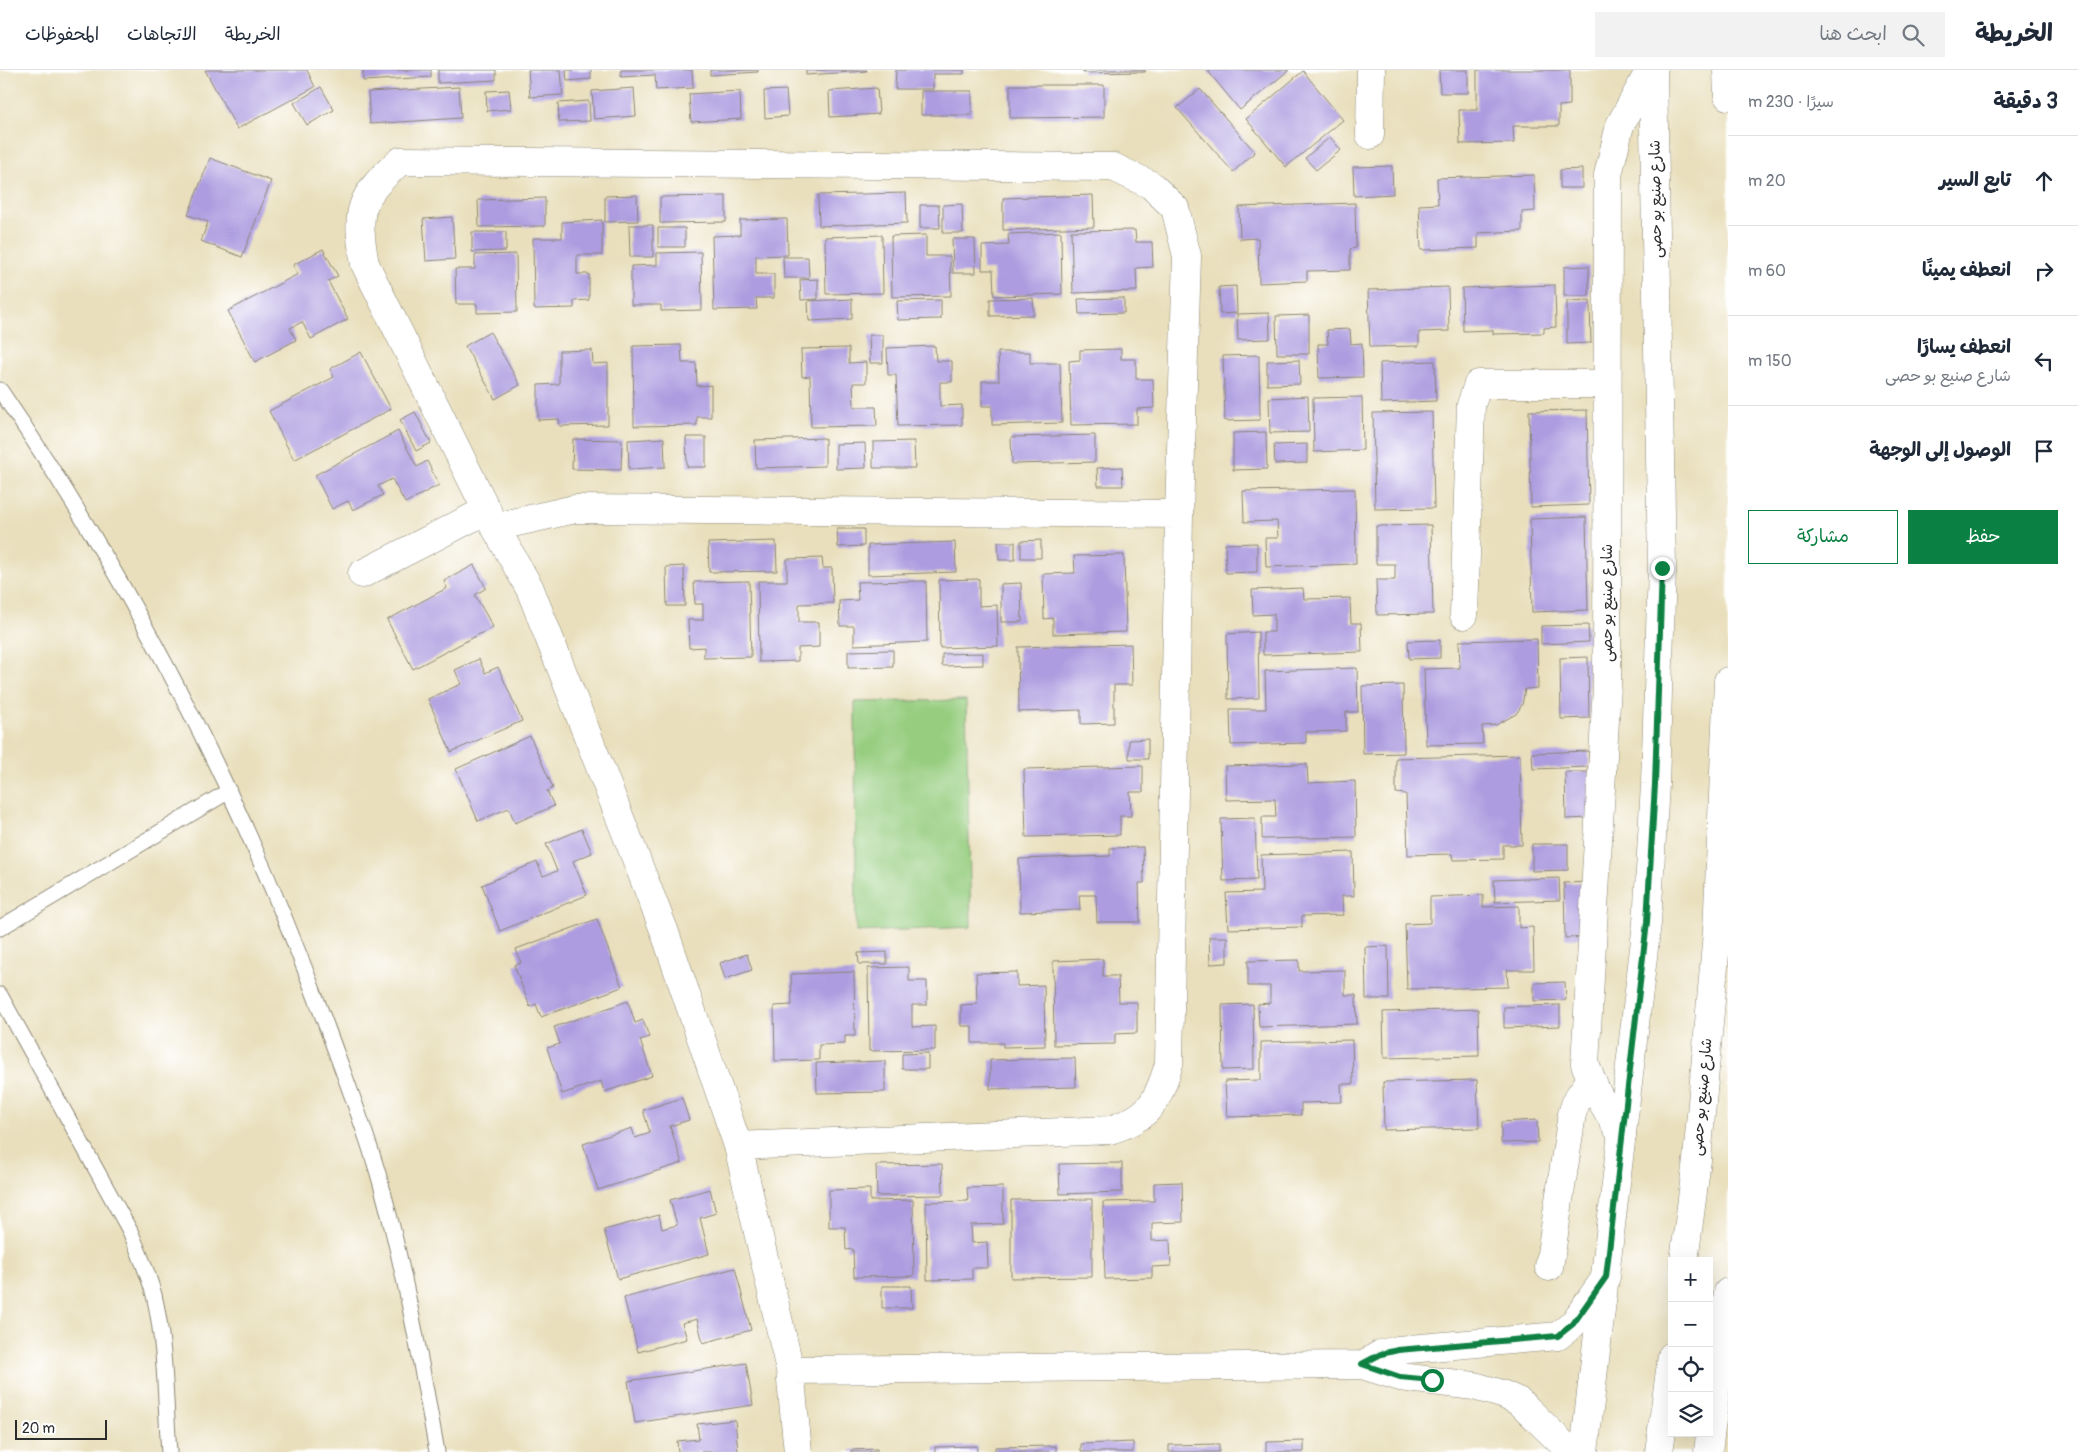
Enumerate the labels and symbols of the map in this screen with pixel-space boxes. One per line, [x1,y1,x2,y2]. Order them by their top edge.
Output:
street label: شارع صنيع بو حصى [1645,140,1668,258]
street label: شارع صنيع بو حصى [1598,544,1618,662]
route end [1651,557,1674,580]
street label: شارع صنيع بو حصى [1687,1037,1718,1157]
route start [1421,1369,1444,1392]
scale bar [15,1417,108,1440]

